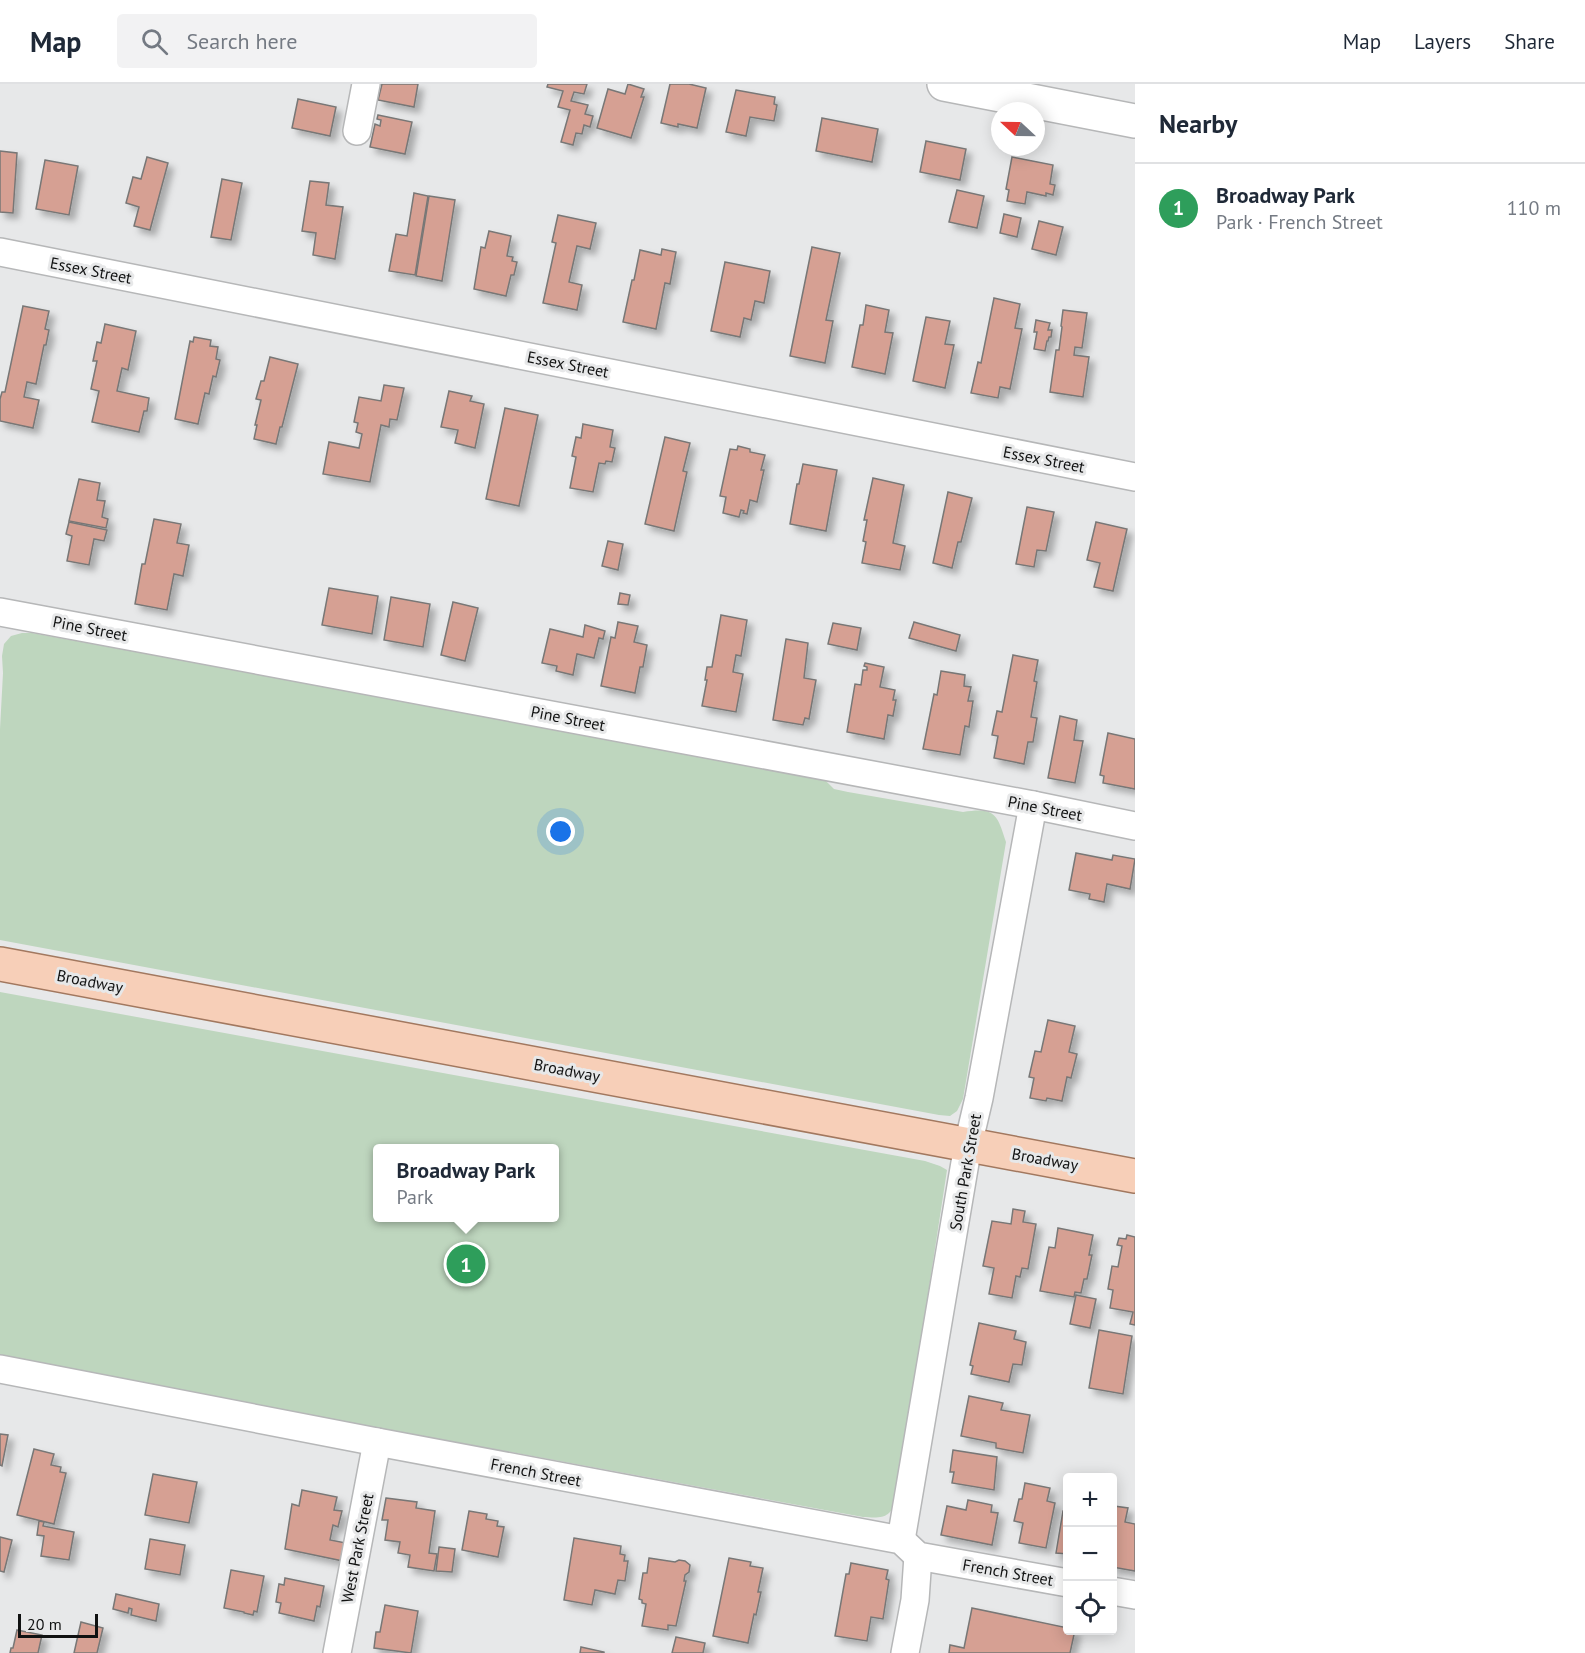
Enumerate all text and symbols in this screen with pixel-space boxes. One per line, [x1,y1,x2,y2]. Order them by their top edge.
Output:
search box [117,14,537,68]
text: Map [30,23,81,60]
icon: search [138,25,171,58]
text: Search here [186,27,297,55]
text: Map [1343,28,1381,55]
text: Layers [1414,28,1471,55]
text: Share [1504,28,1555,55]
north arrow [991,102,1045,156]
text: Nearby [1159,107,1237,140]
text: Broadway Park [1216,181,1355,209]
text: 1 [1173,195,1184,221]
text: 110 m [1507,195,1561,221]
text: Park · French Street [1216,209,1383,235]
street label: Essex Street [48,252,134,288]
street label: Essex Street [525,346,611,382]
street label: Essex Street [1001,441,1087,477]
street label: Pine Street [51,611,129,645]
street label: Pine Street [529,701,607,735]
street label: Pine Street [1006,791,1084,825]
your location [546,817,575,846]
street label: Broadway [55,965,125,997]
street label: Broadway [532,1054,602,1086]
street label: South Park Street [945,1111,985,1232]
street label: Broadway [1010,1143,1080,1175]
popup [373,1144,559,1222]
text: Broadway Park [397,1156,535,1184]
text: Park [397,1184,433,1210]
pin: 1 [446,1242,486,1286]
street label: French Street [489,1453,583,1491]
map controls [1063,1473,1117,1635]
button: + [1063,1473,1117,1527]
street label: West Park Street [337,1491,378,1604]
button: − [1063,1527,1117,1581]
street label: French Street [961,1554,1055,1590]
button: locate [1063,1581,1117,1635]
scale bar [18,1611,98,1638]
text: 20 m [27,1614,62,1634]

